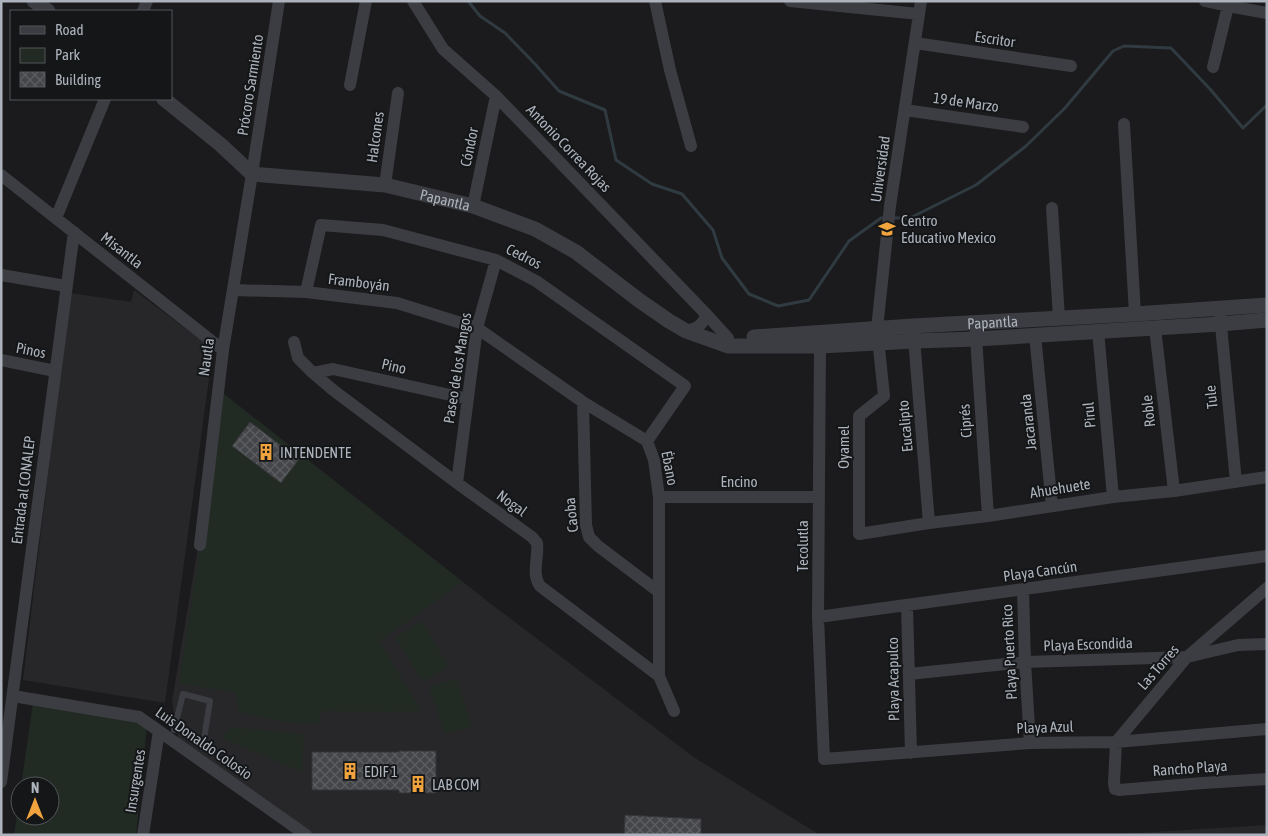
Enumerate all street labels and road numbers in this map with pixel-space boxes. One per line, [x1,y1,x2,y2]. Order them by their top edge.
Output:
street label: Escritor [974,28,1017,50]
street label: Prócoro Sarmiento [234,33,266,137]
street label: 19 de Marzo [932,89,1000,115]
street label: Antonio Correa Rojas [523,101,615,195]
street label: Halcones [363,110,387,164]
street label: Cóndor [457,125,482,168]
street label: Universidad [867,135,893,203]
street label: Papantla [419,185,472,214]
street label: Misantla [98,228,146,272]
street label: Cedros [503,240,545,272]
street label: Framboyán [327,270,391,294]
street label: Paseo de los Mangos [440,311,474,425]
street label: Papantla [967,312,1018,332]
street label: Nautla [195,337,217,377]
street label: Pinos [15,339,47,361]
street label: Pino [380,355,408,377]
street label: Tule [1201,384,1221,410]
street label: Jacaranda [1017,393,1039,451]
street label: Roble [1138,394,1158,428]
street label: Eucalipto [894,399,916,453]
street label: Pirul [1079,401,1099,429]
street label: Ciprés [955,404,975,438]
street label: Oyamel [835,425,852,469]
street label: Entrada al CONALEP [8,435,38,545]
street label: Ébano [658,449,682,487]
street label: Encino [721,473,758,490]
street label: Ahuehuete [1029,475,1092,501]
street label: Nogal [494,486,530,520]
street label: Caoba [561,497,581,533]
street label: Tecolutla [794,520,811,572]
street label: Playa Cancún [1002,557,1078,585]
street label: Playa Puerto Rico [998,604,1020,700]
street label: Playa Escondida [1043,634,1133,654]
street label: Playa Acapulco [884,637,902,721]
street label: Las Torres [1134,641,1182,693]
street label: Luis Donaldo Colosio [152,703,256,783]
street label: Playa Azul [1016,718,1074,736]
street label: Insurgentes [122,748,148,814]
street label: Rancho Playa [1152,757,1228,779]

